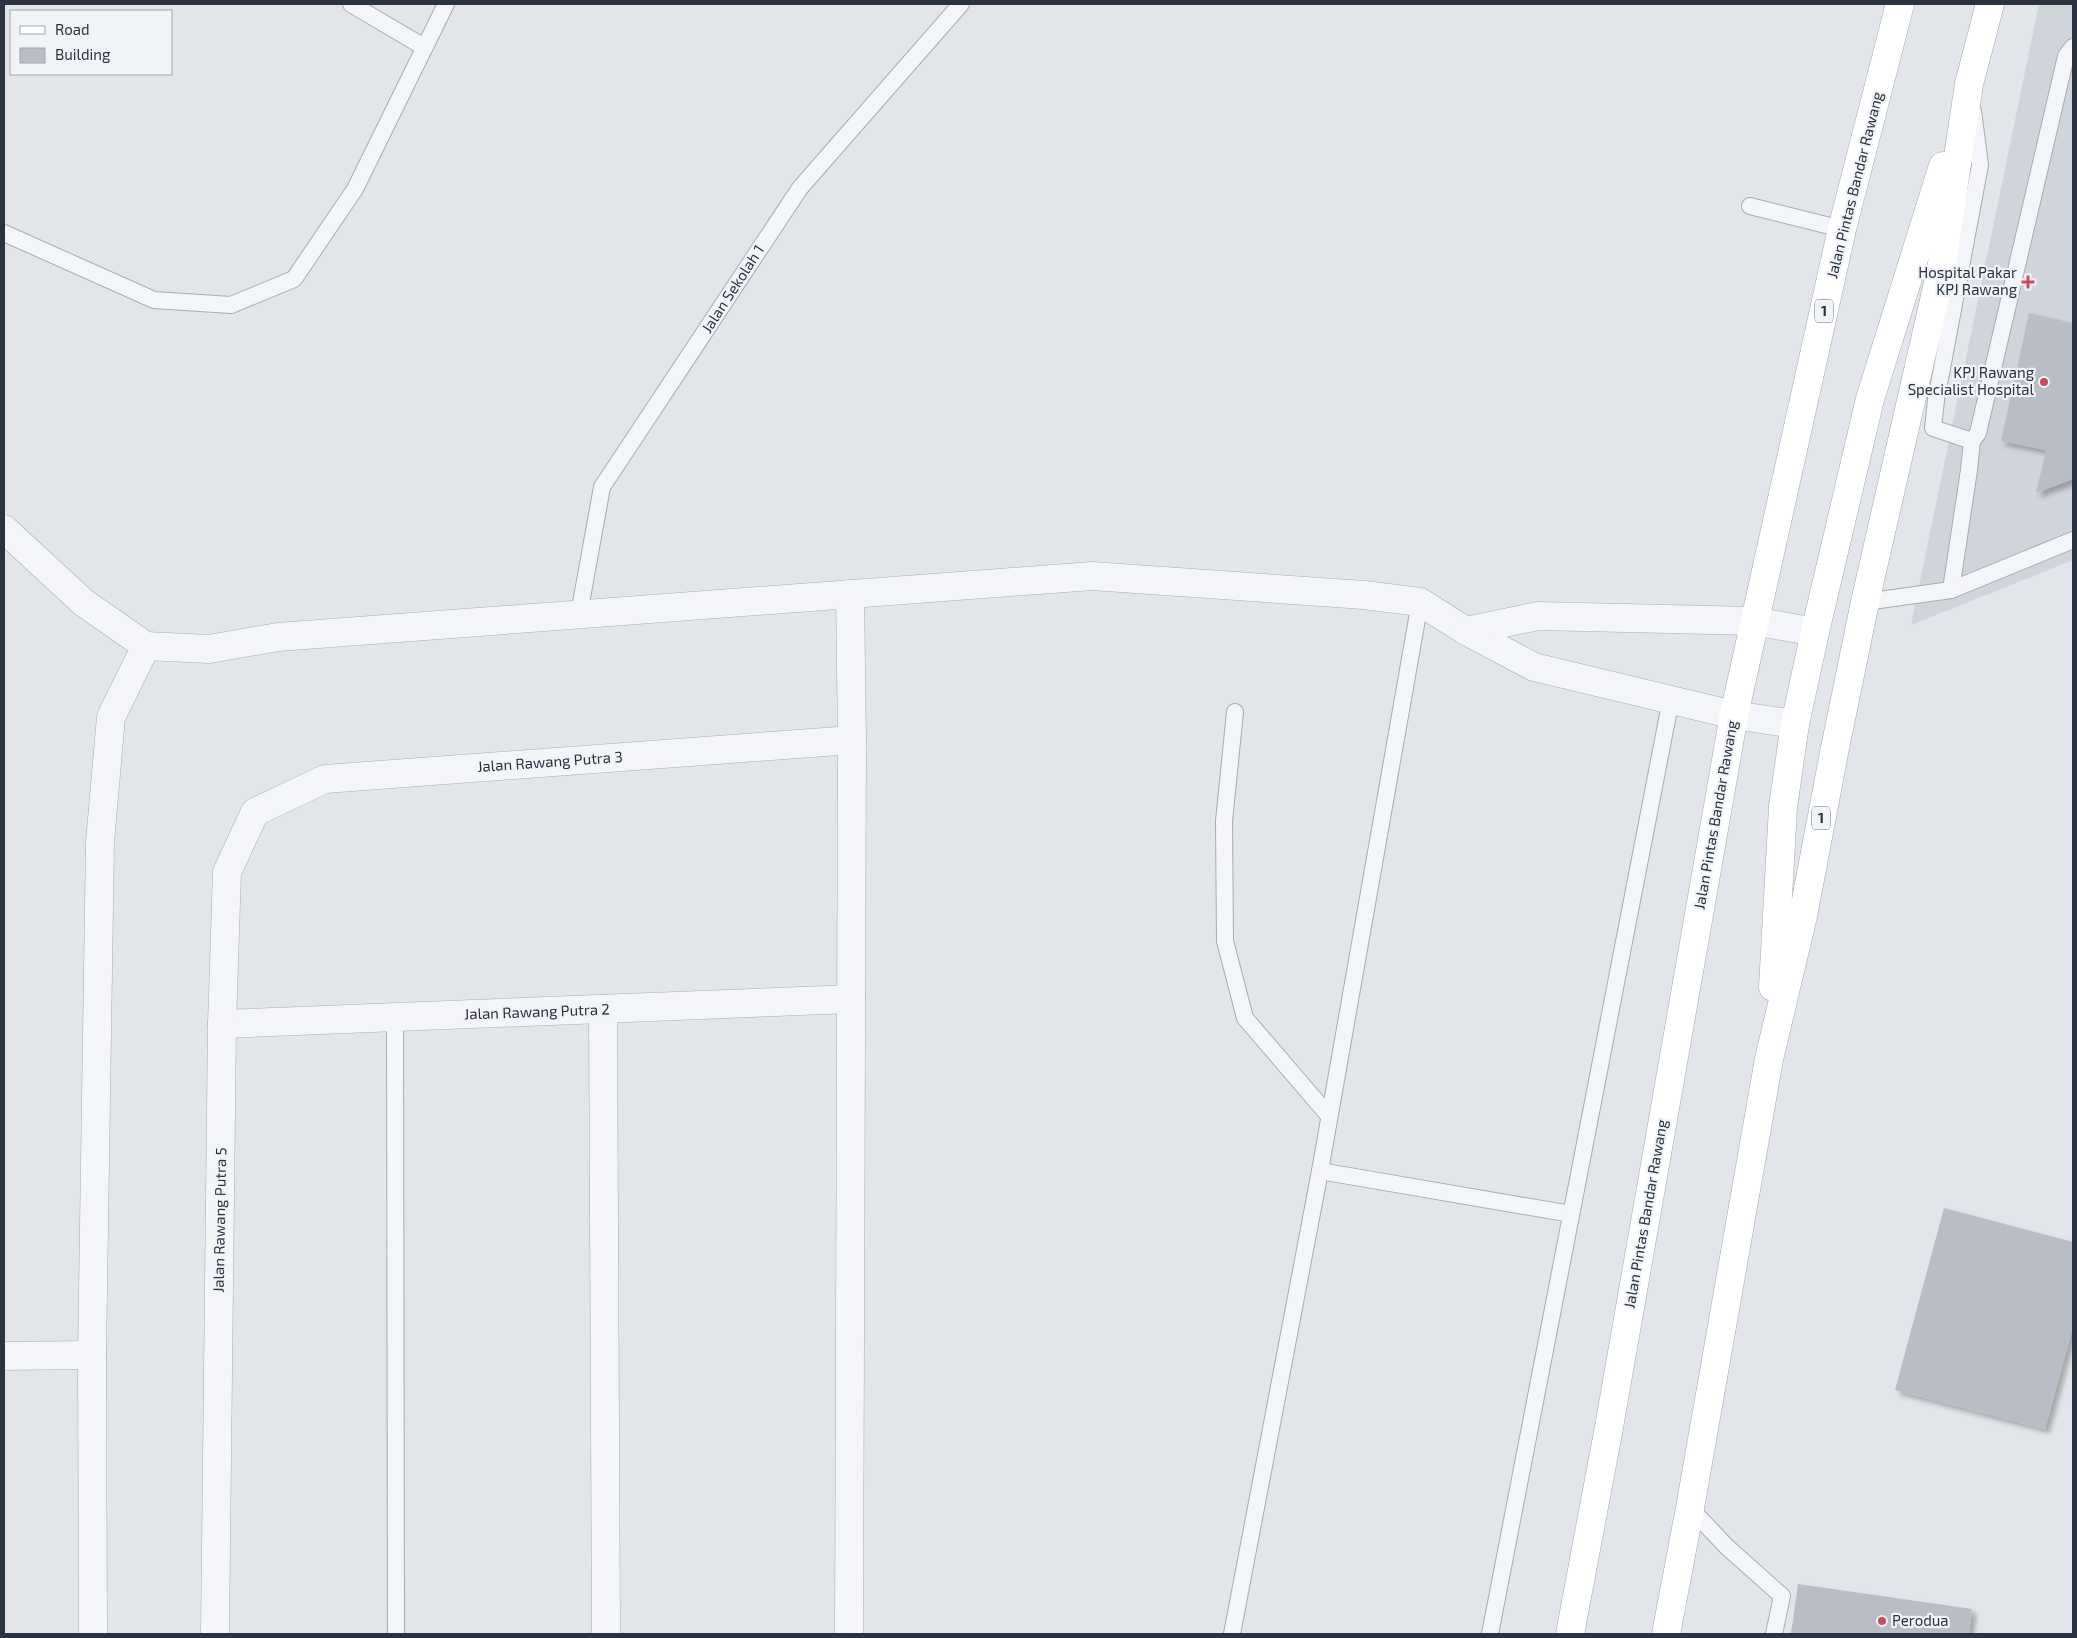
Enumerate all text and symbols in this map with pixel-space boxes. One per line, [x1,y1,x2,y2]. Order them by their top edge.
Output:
legend [10,10,172,75]
text: Road [55,20,90,38]
text: Building [55,45,111,63]
street label: Jalan Pintas Bandar Rawang [1822,89,1886,280]
street label: Jalan Sekolah 1 [697,241,767,336]
place label: Hospital Pakar KPJ Rawang [1918,263,2018,298]
marker: Hospital Pakar KPJ Rawang [2021,275,2035,289]
road number: 1 [1815,300,1833,322]
place label: KPJ Rawang Specialist Hospital [1908,363,2035,398]
marker: KPJ Rawang Specialist Hospital [2038,376,2050,388]
street label: Jalan Pintas Bandar Rawang [1690,718,1741,911]
street label: Jalan Rawang Putra 3 [477,747,623,775]
road number: 1 [1812,806,1830,830]
street label: Jalan Rawang Putra 2 [464,999,610,1023]
street label: Jalan Pintas Bandar Rawang [1620,1117,1671,1310]
street label: Jalan Rawang Putra 5 [209,1147,229,1293]
place label: Perodua [1892,1611,1949,1629]
marker: Perodua [1876,1615,1888,1627]

